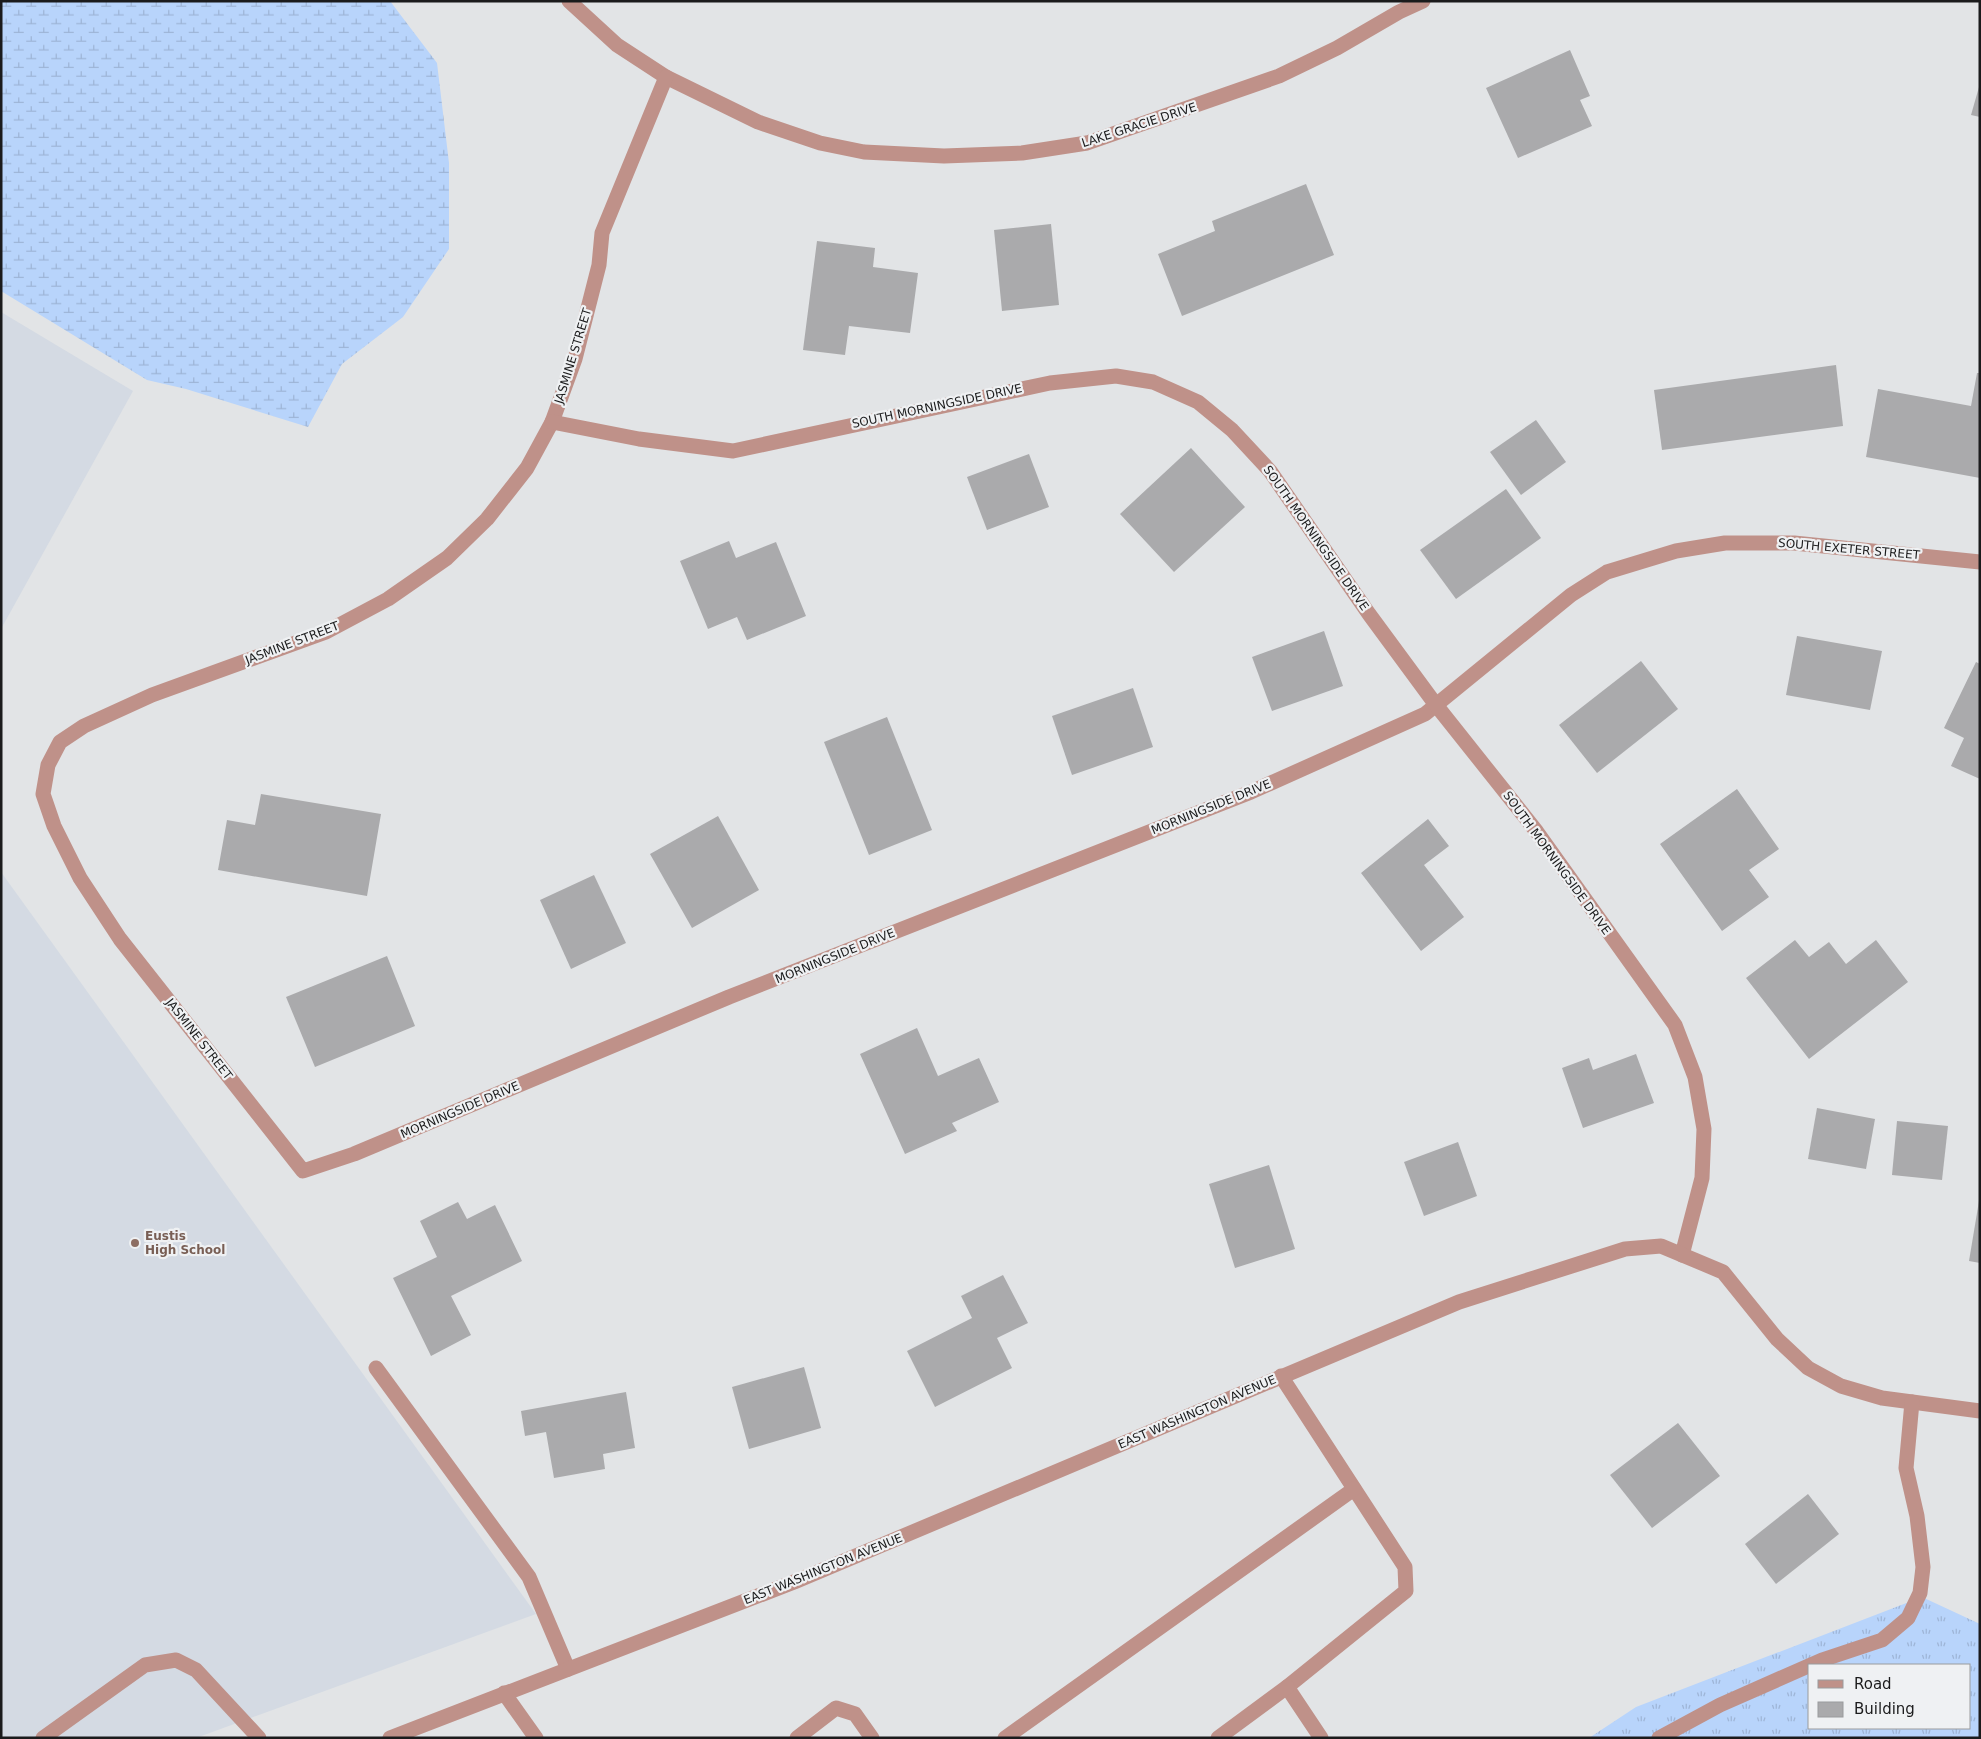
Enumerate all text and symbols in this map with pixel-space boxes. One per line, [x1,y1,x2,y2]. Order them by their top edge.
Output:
street label: LAKE GRACIE DRIVE [1080,100,1198,150]
street label: JASMINE STREET [552,306,594,406]
street label: SOUTH MORNINGSIDE DRIVE [851,381,1023,431]
street label: SOUTH MORNINGSIDE DRIVE [1260,463,1372,613]
street label: SOUTH EXETER STREET [1778,536,1921,562]
street label: JASMINE STREET [242,618,341,668]
street label: MORNINGSIDE DRIVE [1149,777,1273,837]
street label: SOUTH MORNINGSIDE DRIVE [1500,789,1614,937]
street label: MORNINGSIDE DRIVE [773,926,897,986]
street label: JASMINE STREET [162,995,235,1083]
street label: MORNINGSIDE DRIVE [399,1079,521,1141]
place label: Eustis High School [145,1229,225,1257]
marker: Eustis High School [129,1237,141,1249]
street label: EAST WASHINGTON AVENUE [1116,1372,1278,1452]
street label: EAST WASHINGTON AVENUE [742,1531,904,1607]
legend [1808,1664,1971,1729]
text: Road [1854,1675,1892,1693]
text: Building [1854,1700,1915,1718]

